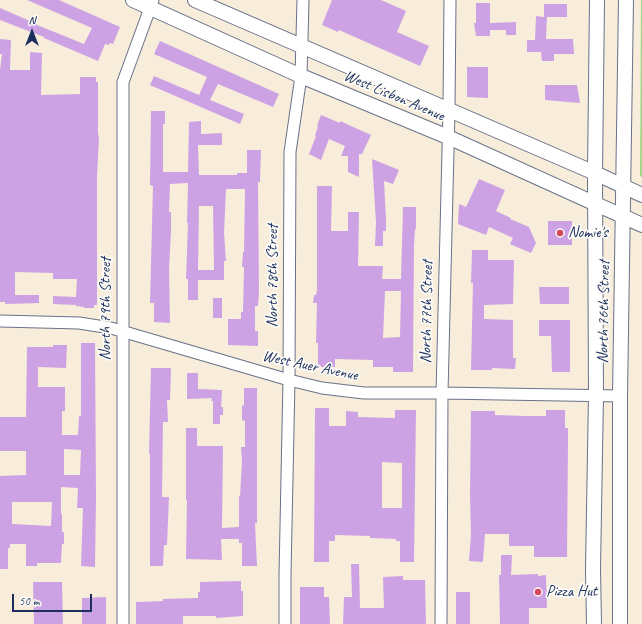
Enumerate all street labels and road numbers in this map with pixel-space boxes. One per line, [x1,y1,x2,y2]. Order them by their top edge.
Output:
street label: West Lisbon Avenue [341,66,447,126]
street label: North 78th Street [263,224,283,328]
street label: North 79th Street [96,257,116,361]
street label: North 77th Street [417,260,437,364]
street label: North 76th Street [594,260,614,364]
street label: West Auer Avenue [261,347,359,385]

